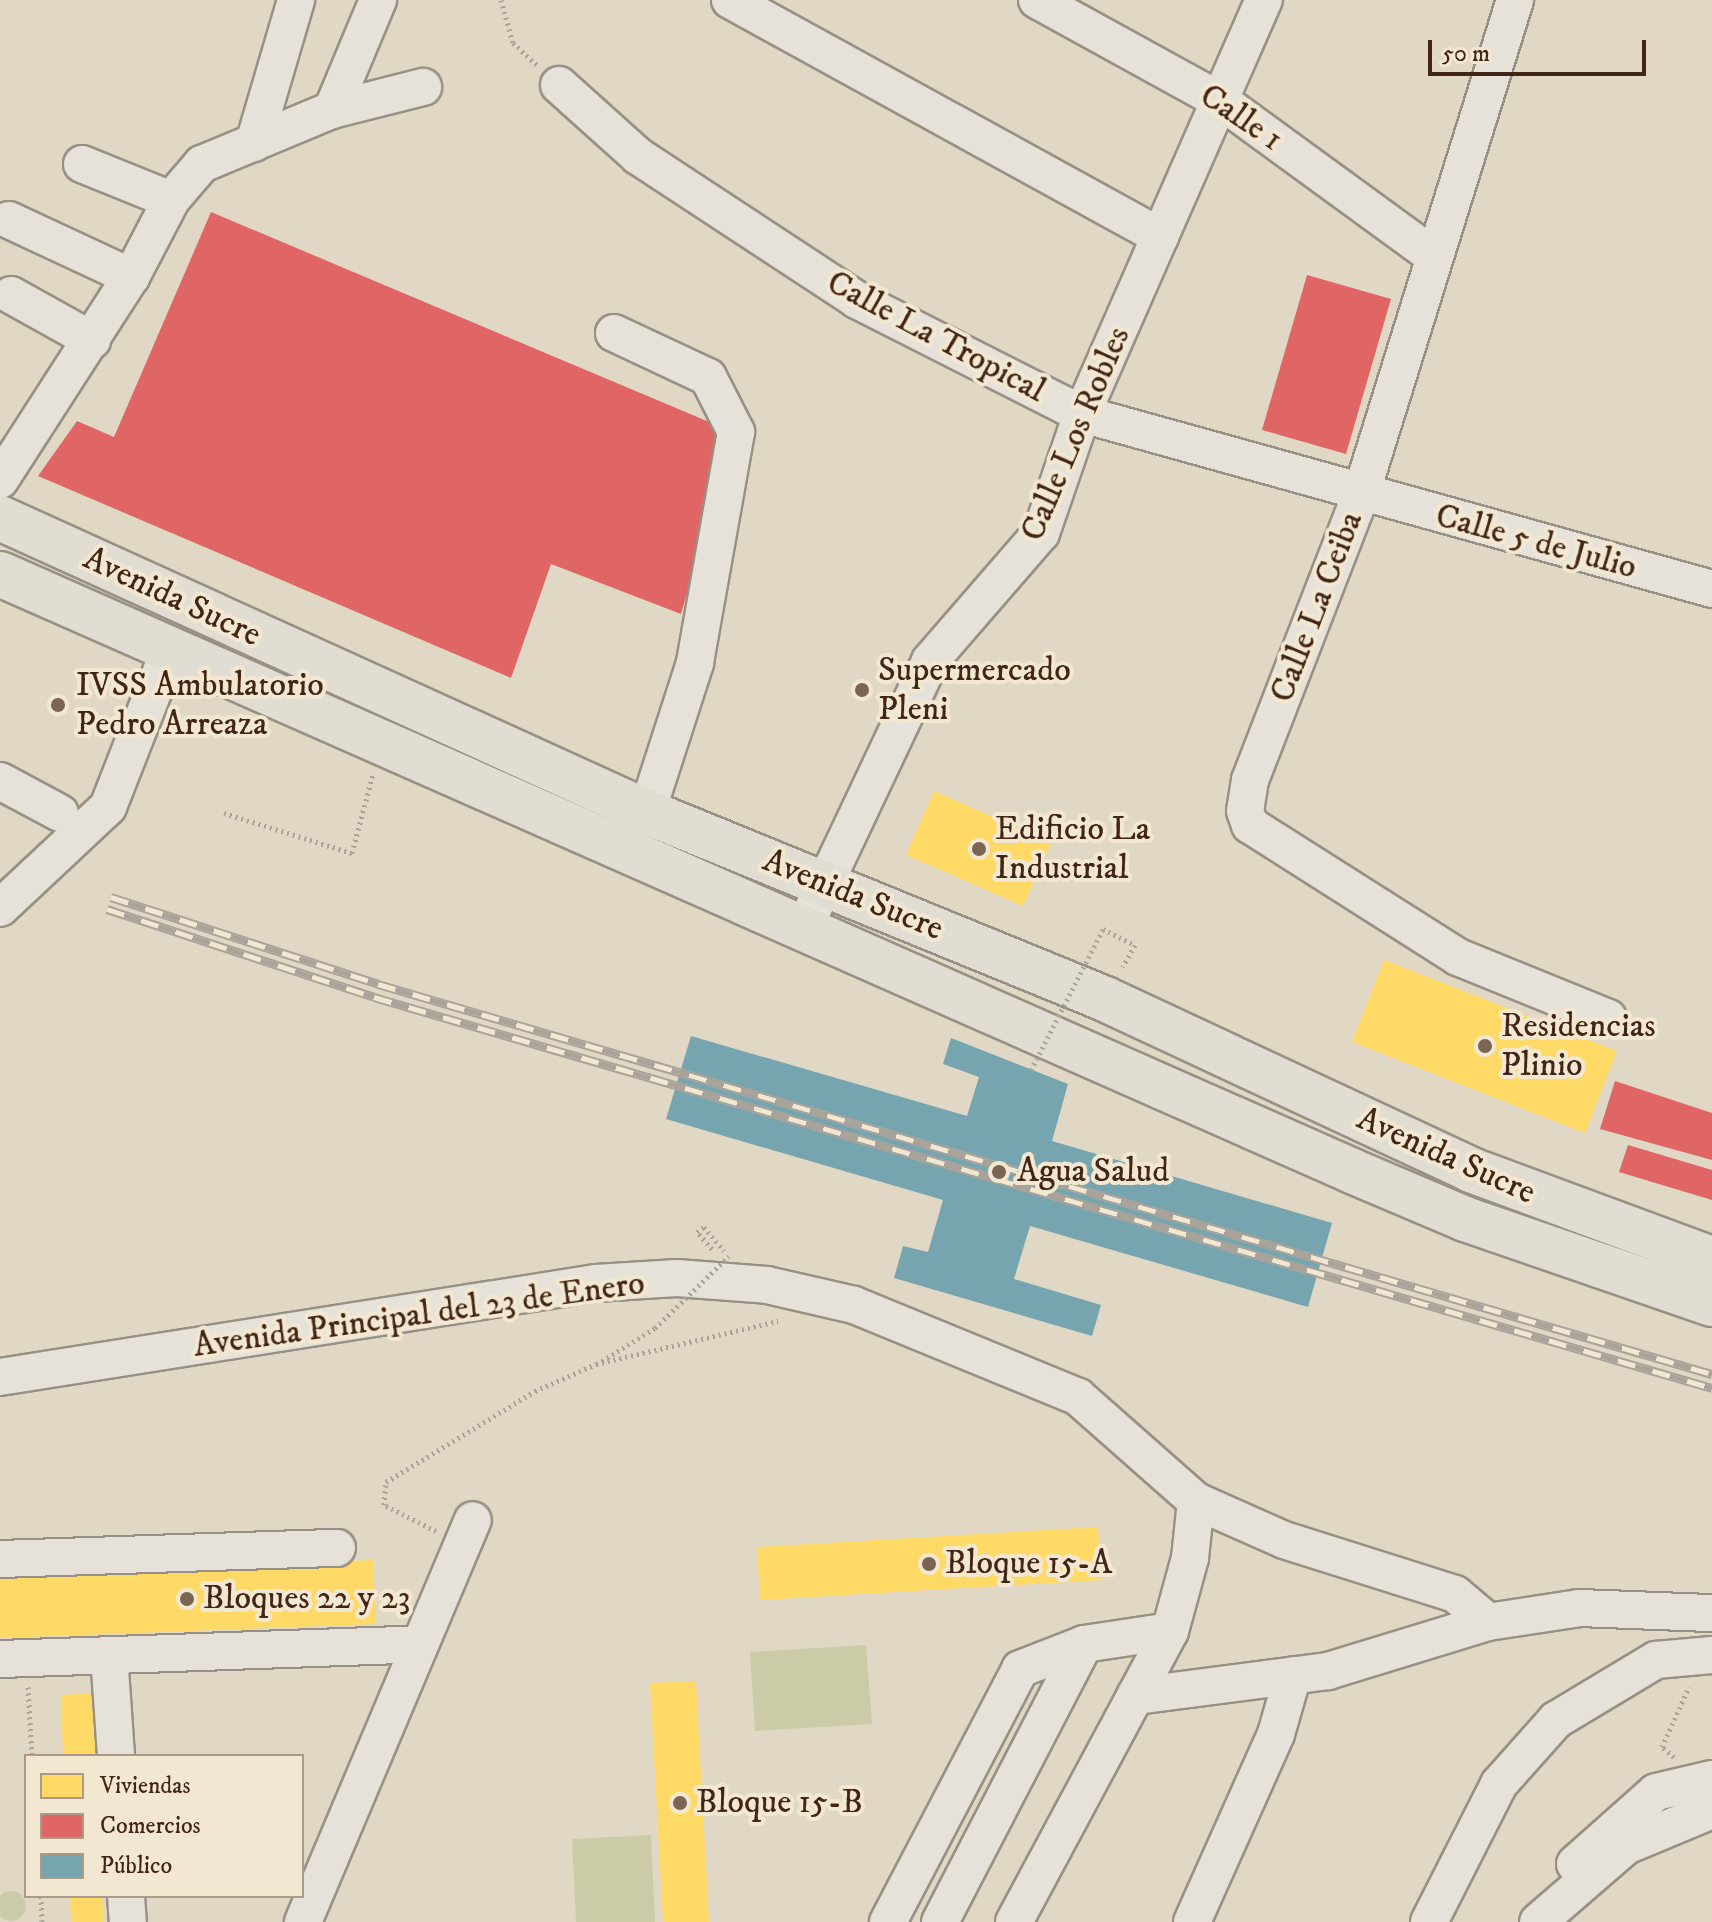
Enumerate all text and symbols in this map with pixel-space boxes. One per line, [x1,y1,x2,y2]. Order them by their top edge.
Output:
scale bar [1432,24,1650,74]
text: 50 m [1442,39,1490,69]
street label: Calle 1 [1192,76,1290,160]
street label: Calle La Tropical [820,262,1052,412]
street label: Calle Los Robles [1013,321,1139,547]
street label: Calle 5 de Julio [1431,496,1641,588]
street label: Calle La Ceiba [1262,506,1372,708]
street label: Avenida Sucre [77,538,267,656]
place label: Supermercado Pleni [878,650,1071,730]
place label: IVSS Ambulatorio Pedro Arreaza [76,665,324,744]
marker: Supermercado Pleni [853,681,871,699]
marker: IVSS Ambulatorio Pedro Arreaza [47,694,69,716]
place label: Edificio La Industrial [995,809,1150,888]
street label: Avenida Sucre [757,840,949,950]
marker: Edificio La Industrial [970,840,988,858]
place label: Residencias Plinio [1501,1006,1656,1086]
marker: Residencias Plinio [1476,1037,1494,1055]
street label: Avenida Sucre [1351,1099,1541,1213]
place label: Agua Salud [1017,1152,1169,1192]
marker: Agua Salud [988,1161,1010,1183]
street label: Avenida Principal del 23 de Enero [191,1263,647,1367]
place label: Bloque 15-A [945,1544,1112,1584]
marker: Bloque 15-A [920,1555,938,1573]
place label: Bloques 22 y 23 [203,1579,410,1619]
marker: Bloques 22 y 23 [178,1590,196,1608]
legend [24,1754,304,1898]
text: Viviendas [100,1771,191,1801]
place label: Bloque 15-B [696,1783,863,1823]
marker: Bloque 15-B [671,1794,689,1812]
text: Comercios [100,1811,201,1841]
text: Público [100,1851,172,1881]

